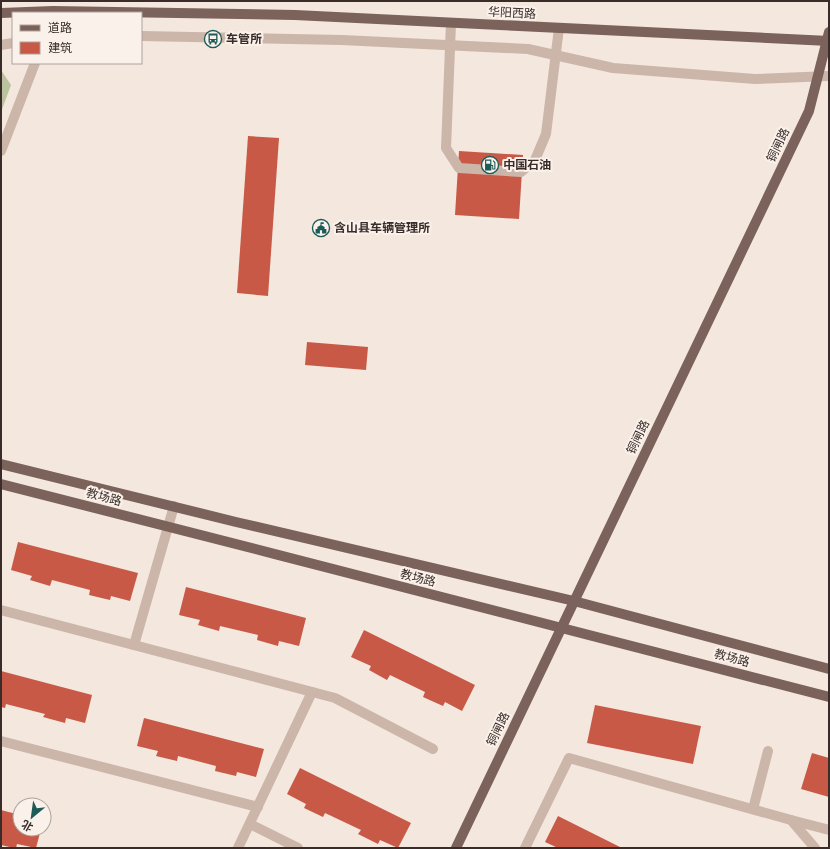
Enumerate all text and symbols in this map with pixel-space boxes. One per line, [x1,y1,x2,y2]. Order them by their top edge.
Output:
street label: 华阳西路 [488,4,536,20]
legend [12,12,142,64]
text: 道路 [48,20,72,34]
bus stop icon: 车管所 [203,29,223,49]
place label: 车管所 [226,31,262,45]
text: 建筑 [48,40,72,54]
street label: 铜闸路 [763,125,791,164]
fuel station icon: 中国石油 [480,155,500,175]
place label: 中国石油 [503,157,551,171]
public building icon: 含山县车辆管理所 [311,218,331,238]
place label: 含山县车辆管理所 [334,220,430,234]
street label: 铜闸路 [623,417,651,456]
street label: 教场路 [85,485,123,507]
street label: 教场路 [399,566,437,588]
street label: 教场路 [713,646,751,668]
street label: 铜闸路 [483,709,511,748]
north arrow [12,797,52,837]
text: 北 [19,818,35,835]

